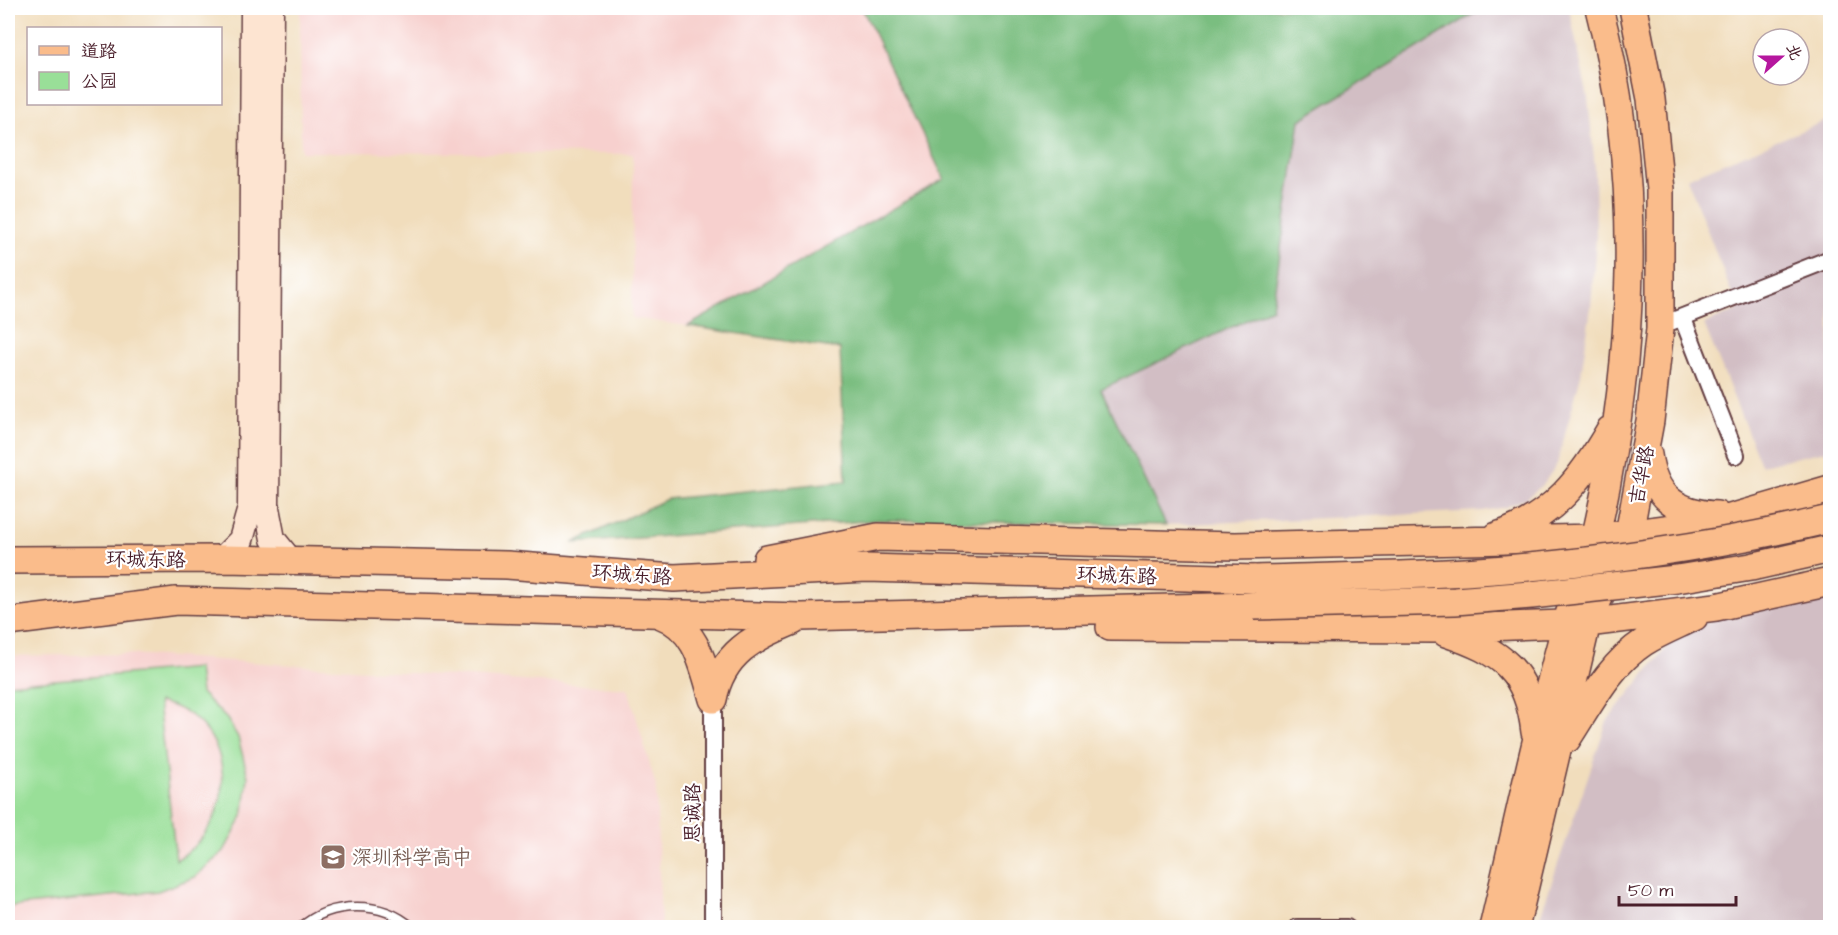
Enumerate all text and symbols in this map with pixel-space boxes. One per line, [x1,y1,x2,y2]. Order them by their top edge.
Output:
legend [27,27,222,105]
north arrow [1751,27,1811,87]
text: 道路 [81,39,117,64]
text: 北 [1781,41,1807,63]
text: 公园 [81,69,117,94]
street label: 吉华路 [1623,442,1662,507]
street label: 环城东路 [106,545,187,575]
street label: 环城东路 [591,558,674,592]
street label: 环城东路 [1077,561,1158,591]
street label: 思诚路 [679,782,707,843]
school or university icon: 深圳科学高中 [318,842,348,872]
place label: 深圳科学高中 [352,844,472,872]
scale bar [1619,869,1736,907]
text: 50 m [1628,878,1673,903]

